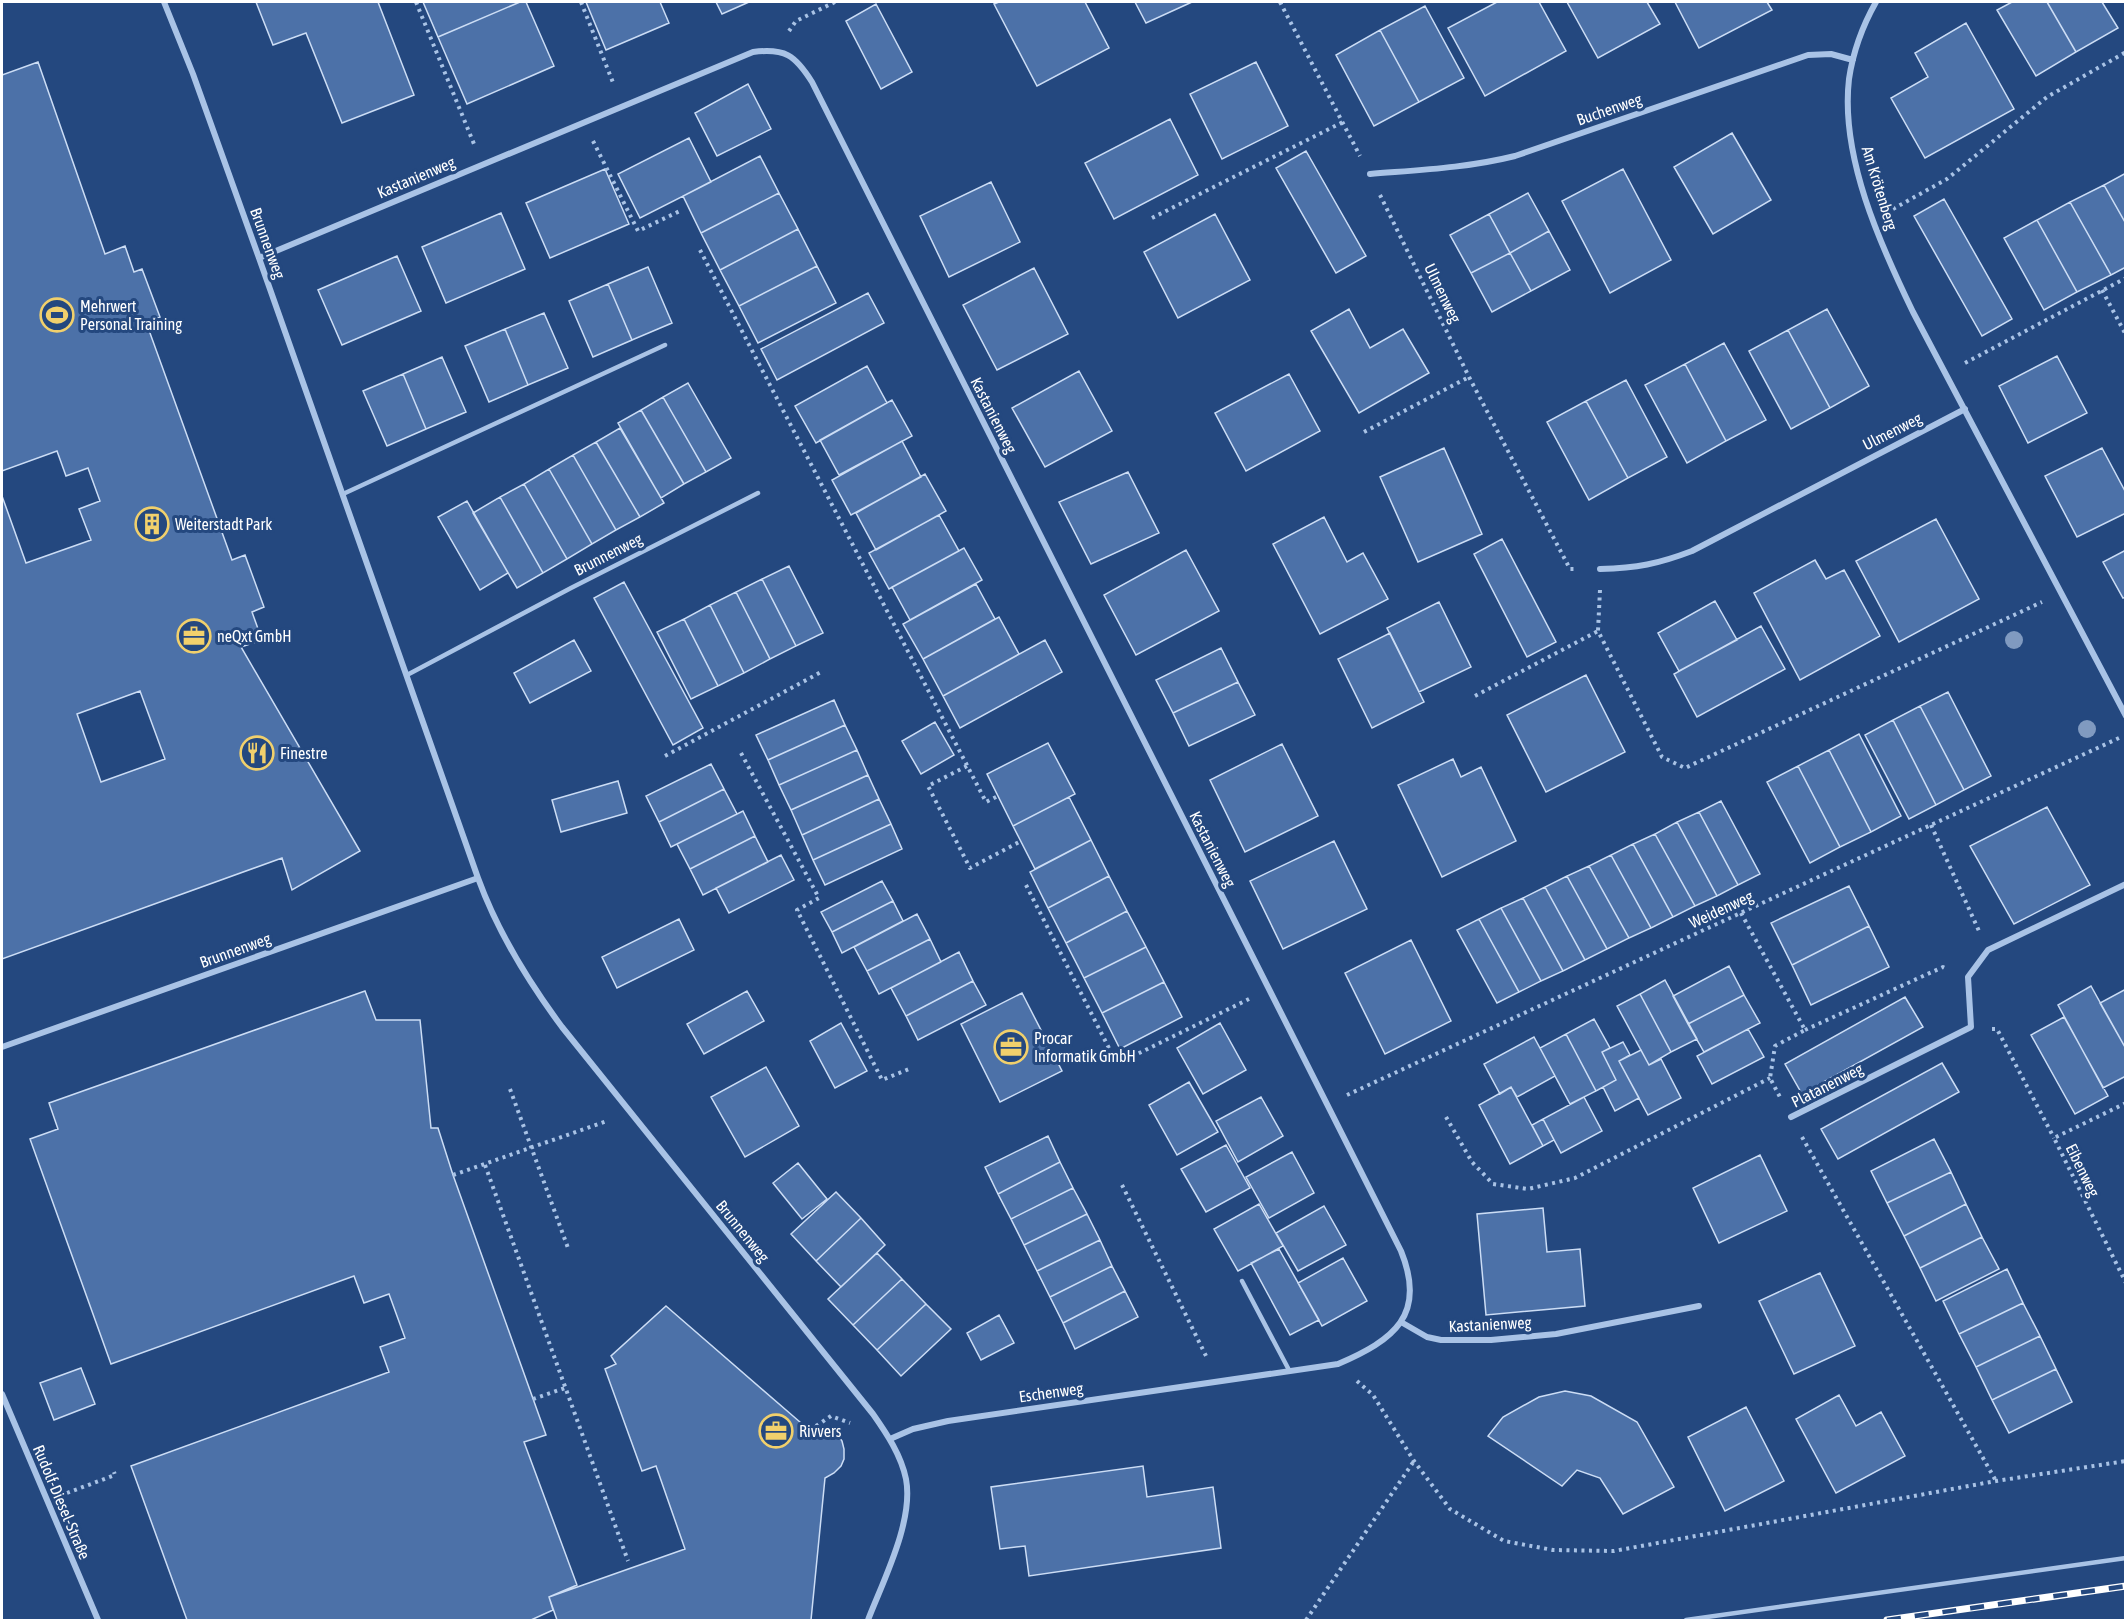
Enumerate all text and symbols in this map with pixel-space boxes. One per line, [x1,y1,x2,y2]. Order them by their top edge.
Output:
street label: Buchenweg [1574,89,1644,129]
street label: Am Krötenberg [1858,144,1901,233]
street label: Kastanienweg [374,153,458,202]
street label: Brunnenweg [246,205,289,281]
street label: Ulmenweg [1420,260,1465,326]
sports icon: Mehrwert Personal Training [39,297,75,333]
place label: Mehrwert Personal Training [80,297,182,334]
street label: Kastanienweg [966,374,1021,456]
street label: Ulmenweg [1860,408,1925,454]
building icon: Weiterstadt Park [134,506,170,542]
place label: Weiterstadt Park [175,515,272,533]
street label: Brunnenweg [571,529,646,580]
office icon: neQxt GmbH [176,618,212,654]
place label: neQxt GmbH [217,627,292,645]
restaurant icon: Finestre [239,735,275,771]
place label: Finestre [280,744,327,762]
street label: Kastanienweg [1185,808,1240,890]
street label: Weidenweg [1686,886,1756,932]
street label: Brunnenweg [197,929,273,972]
office icon: Procar Informatik GmbH [993,1029,1029,1065]
place label: Procar Informatik GmbH [1034,1029,1136,1065]
street label: Platanenweg [1788,1059,1866,1112]
street label: Eibenweg [2062,1141,2104,1200]
street label: Brunnenweg [712,1197,773,1266]
street label: Kastanienweg [1448,1313,1532,1336]
street label: Eschenweg [1018,1379,1085,1406]
office icon: Rivvers [758,1413,794,1449]
place label: Rivvers [799,1422,842,1440]
street label: Rudolf-Diesel-Straße [30,1442,94,1562]

